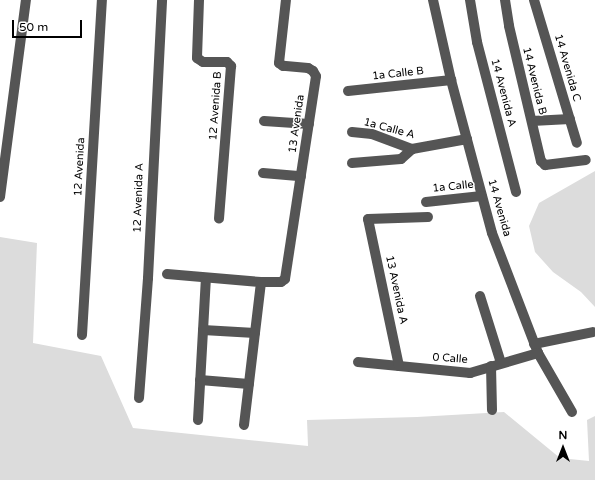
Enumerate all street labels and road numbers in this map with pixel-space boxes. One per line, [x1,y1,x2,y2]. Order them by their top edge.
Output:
street label: 14 Avenida C [551,33,583,103]
street label: 14 Avenida B [519,46,549,116]
street label: 14 Avenida A [488,57,518,129]
street label: 1a Calle B [371,65,425,83]
street label: 12 Avenida B [207,71,225,141]
street label: 13 Avenida [286,94,308,154]
street label: 1a Calle A [362,116,416,142]
street label: 12 Avenida [72,137,88,197]
street label: 12 Avenida A [131,163,147,233]
street label: 1a Calle [432,178,474,196]
street label: 14 Avenida [485,178,513,238]
street label: 13 Avenida A [382,254,410,326]
street label: 0 Calle [432,351,468,367]

